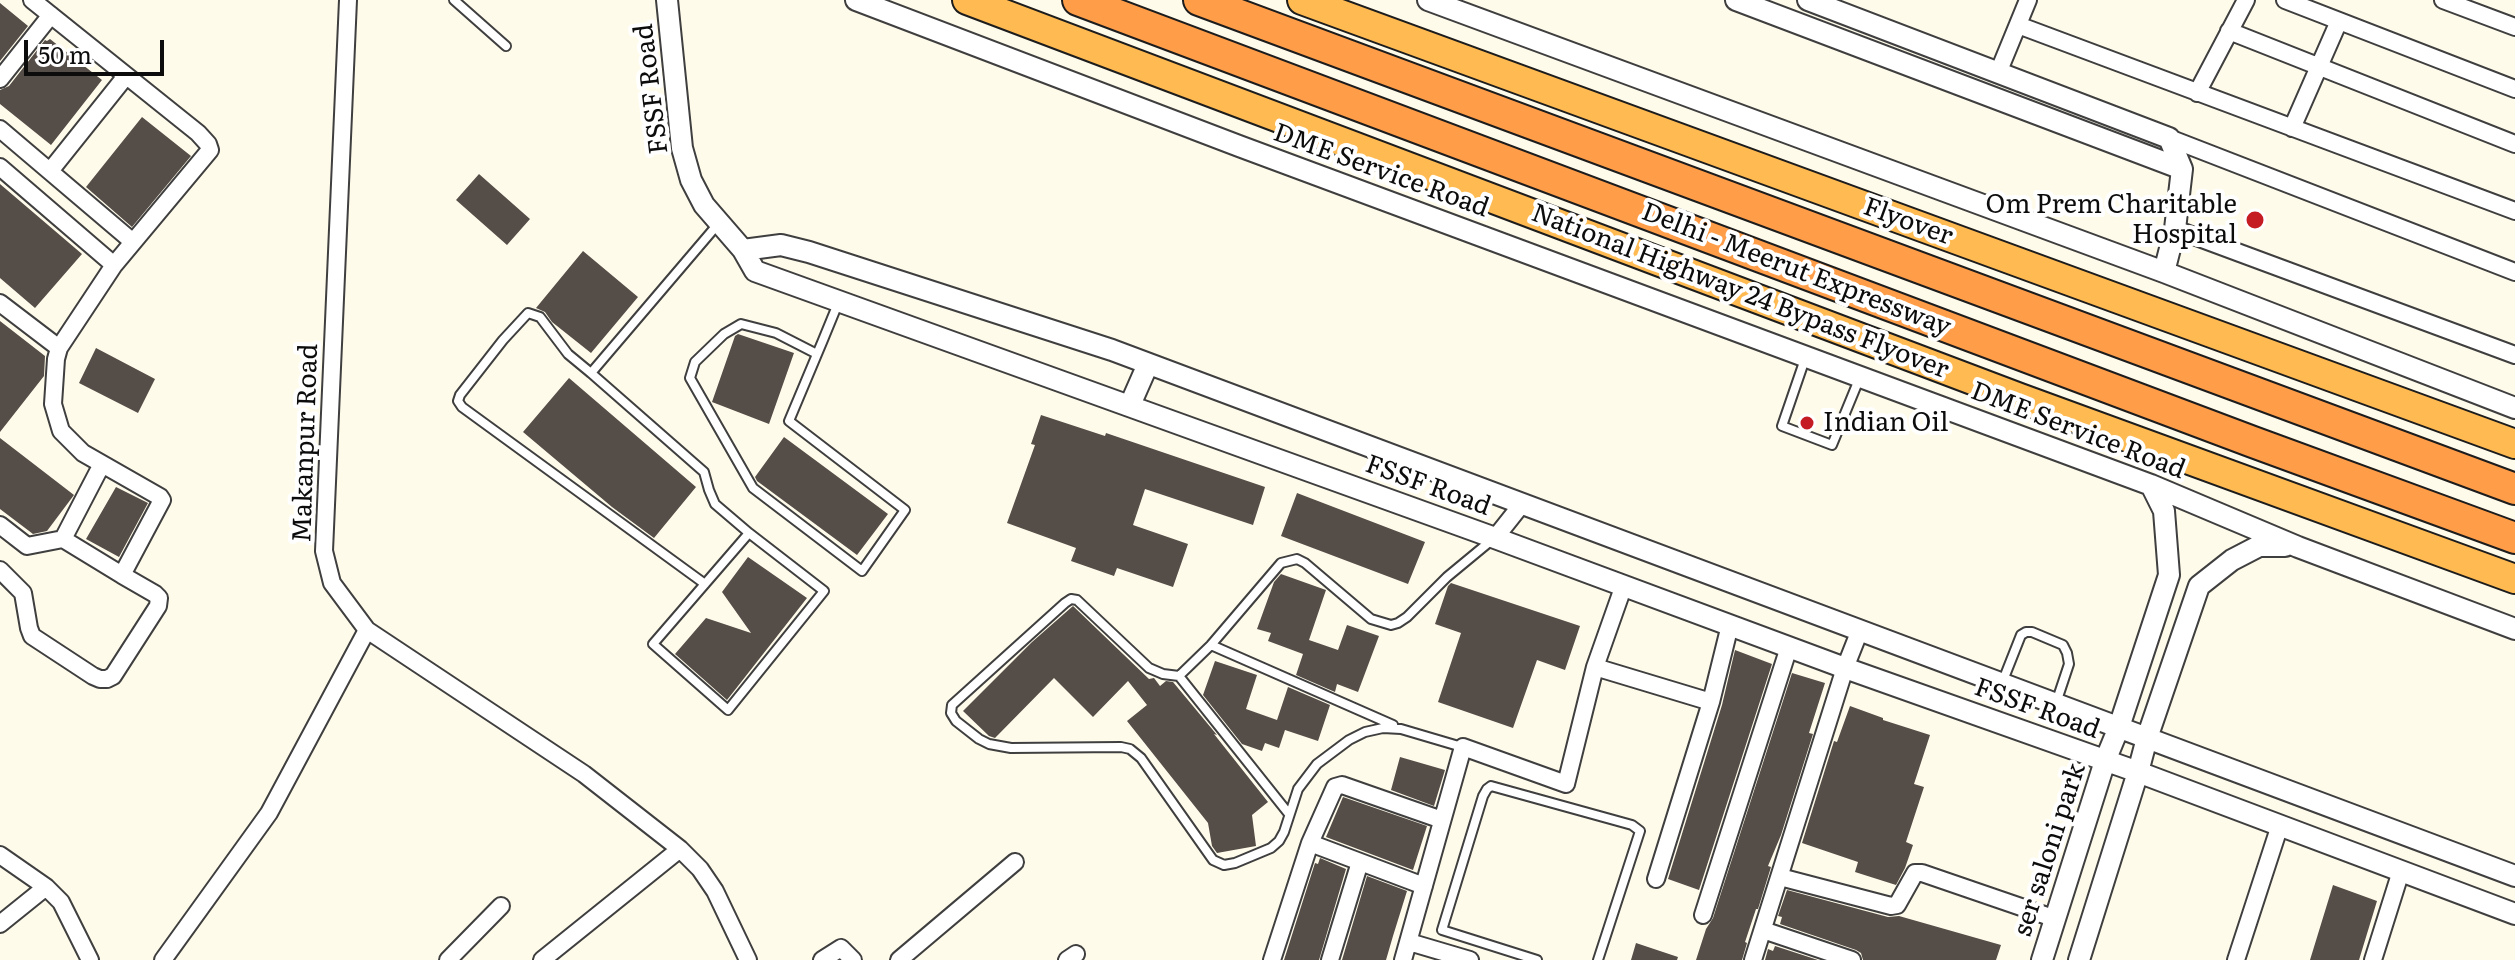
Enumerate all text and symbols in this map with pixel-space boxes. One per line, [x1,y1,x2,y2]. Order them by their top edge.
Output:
street label: FSSF Road [629,22,675,156]
scale bar [28,24,168,74]
text: 50 m [38,36,92,71]
street label: DME Service Road [1269,118,1493,224]
place label: Om Prem Charitable Hospital [1986,189,2237,250]
street label: Flyover [1859,191,1957,253]
street label: Delhi - Meerut Expressway [1637,197,1955,343]
street label: National Highway 24 Bypass Flyover [1527,198,1953,386]
marker: Om Prem Charitable Hospital [2244,209,2266,231]
street label: Makanpur Road [287,343,325,543]
street label: DME Service Road [1966,376,2190,486]
place label: Indian Oil [1823,407,1949,439]
marker: Indian Oil [1798,414,1816,432]
street label: FSSF Road [1361,449,1495,523]
street label: FSSF Road [1970,672,2104,746]
street label: ser saloni park [2007,760,2093,940]

